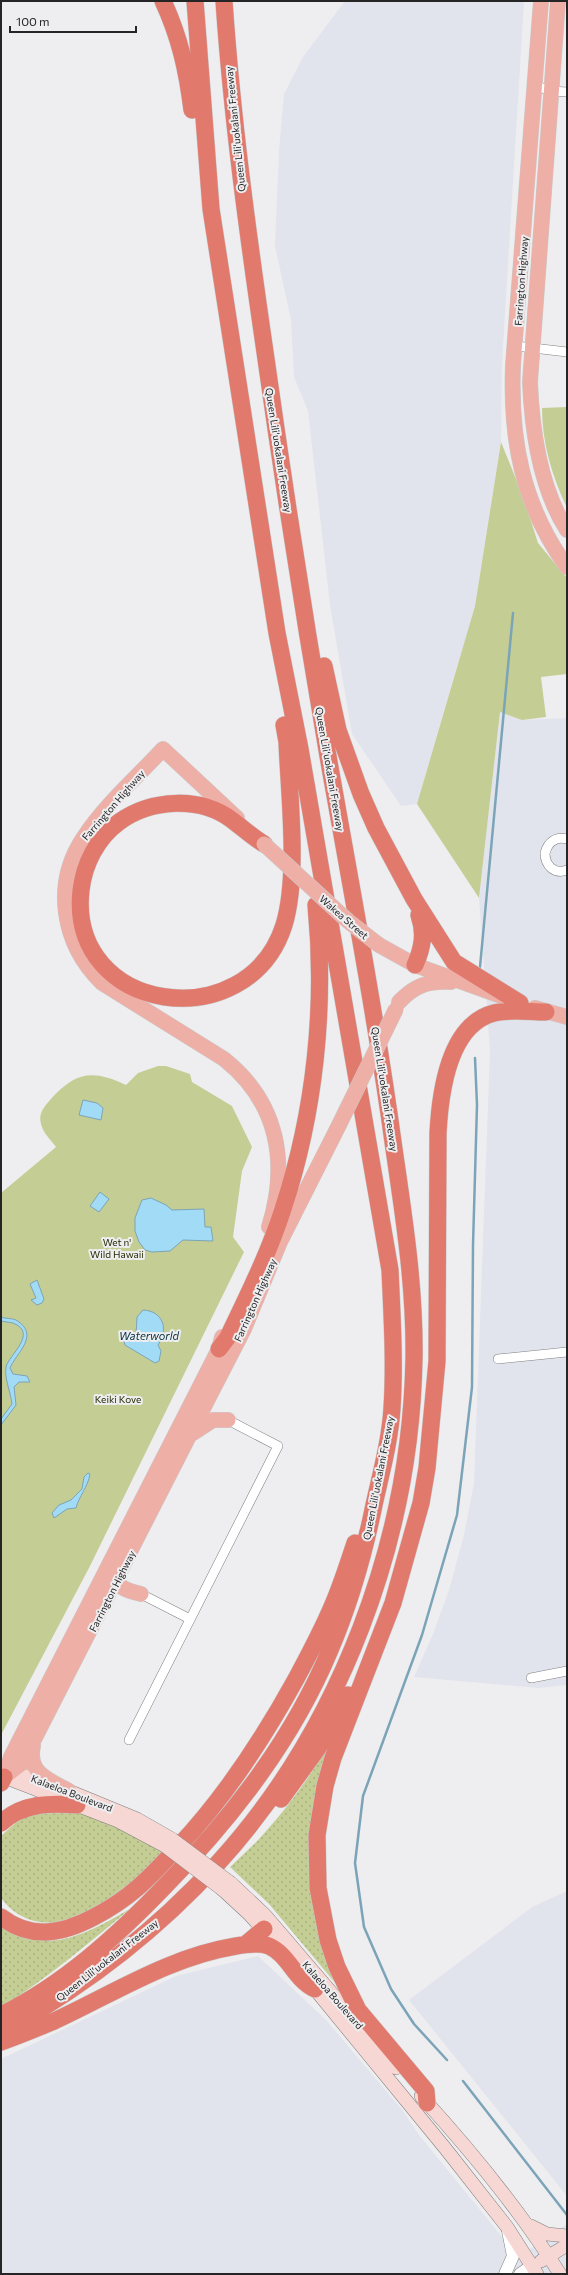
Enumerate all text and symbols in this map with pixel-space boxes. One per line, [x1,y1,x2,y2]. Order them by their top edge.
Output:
scale bar [10,8,136,34]
text: 100 m [16,14,50,28]
street label: Queen Liliʻuokalani Freeway [222,66,248,192]
street label: Farrington Highway [512,236,530,326]
street label: Queen Liliʻuokalani Freeway [263,387,295,513]
street label: Queen Liliʻuokalani Freeway [313,706,347,832]
street label: Farrington Highway [79,767,147,843]
street label: Wakea Street [317,893,371,941]
street label: Queen Liliʻuokalani Freeway [369,1026,401,1152]
park label: Wet n' Wild Hawaii [90,1236,144,1260]
street label: Farrington Highway [231,1257,279,1343]
water label: Waterworld [119,1329,180,1342]
park label: Keiki Kove [95,1393,141,1405]
street label: Queen Liliʻuokalani Freeway [360,1415,396,1541]
street label: Farrington Highway [86,1548,138,1634]
street label: Kalaeloa Boulevard [30,1772,115,1814]
street label: Queen Liliʻuokalani Freeway [54,1917,160,2003]
street label: Kalaeloa Boulevard [300,1959,366,2032]

